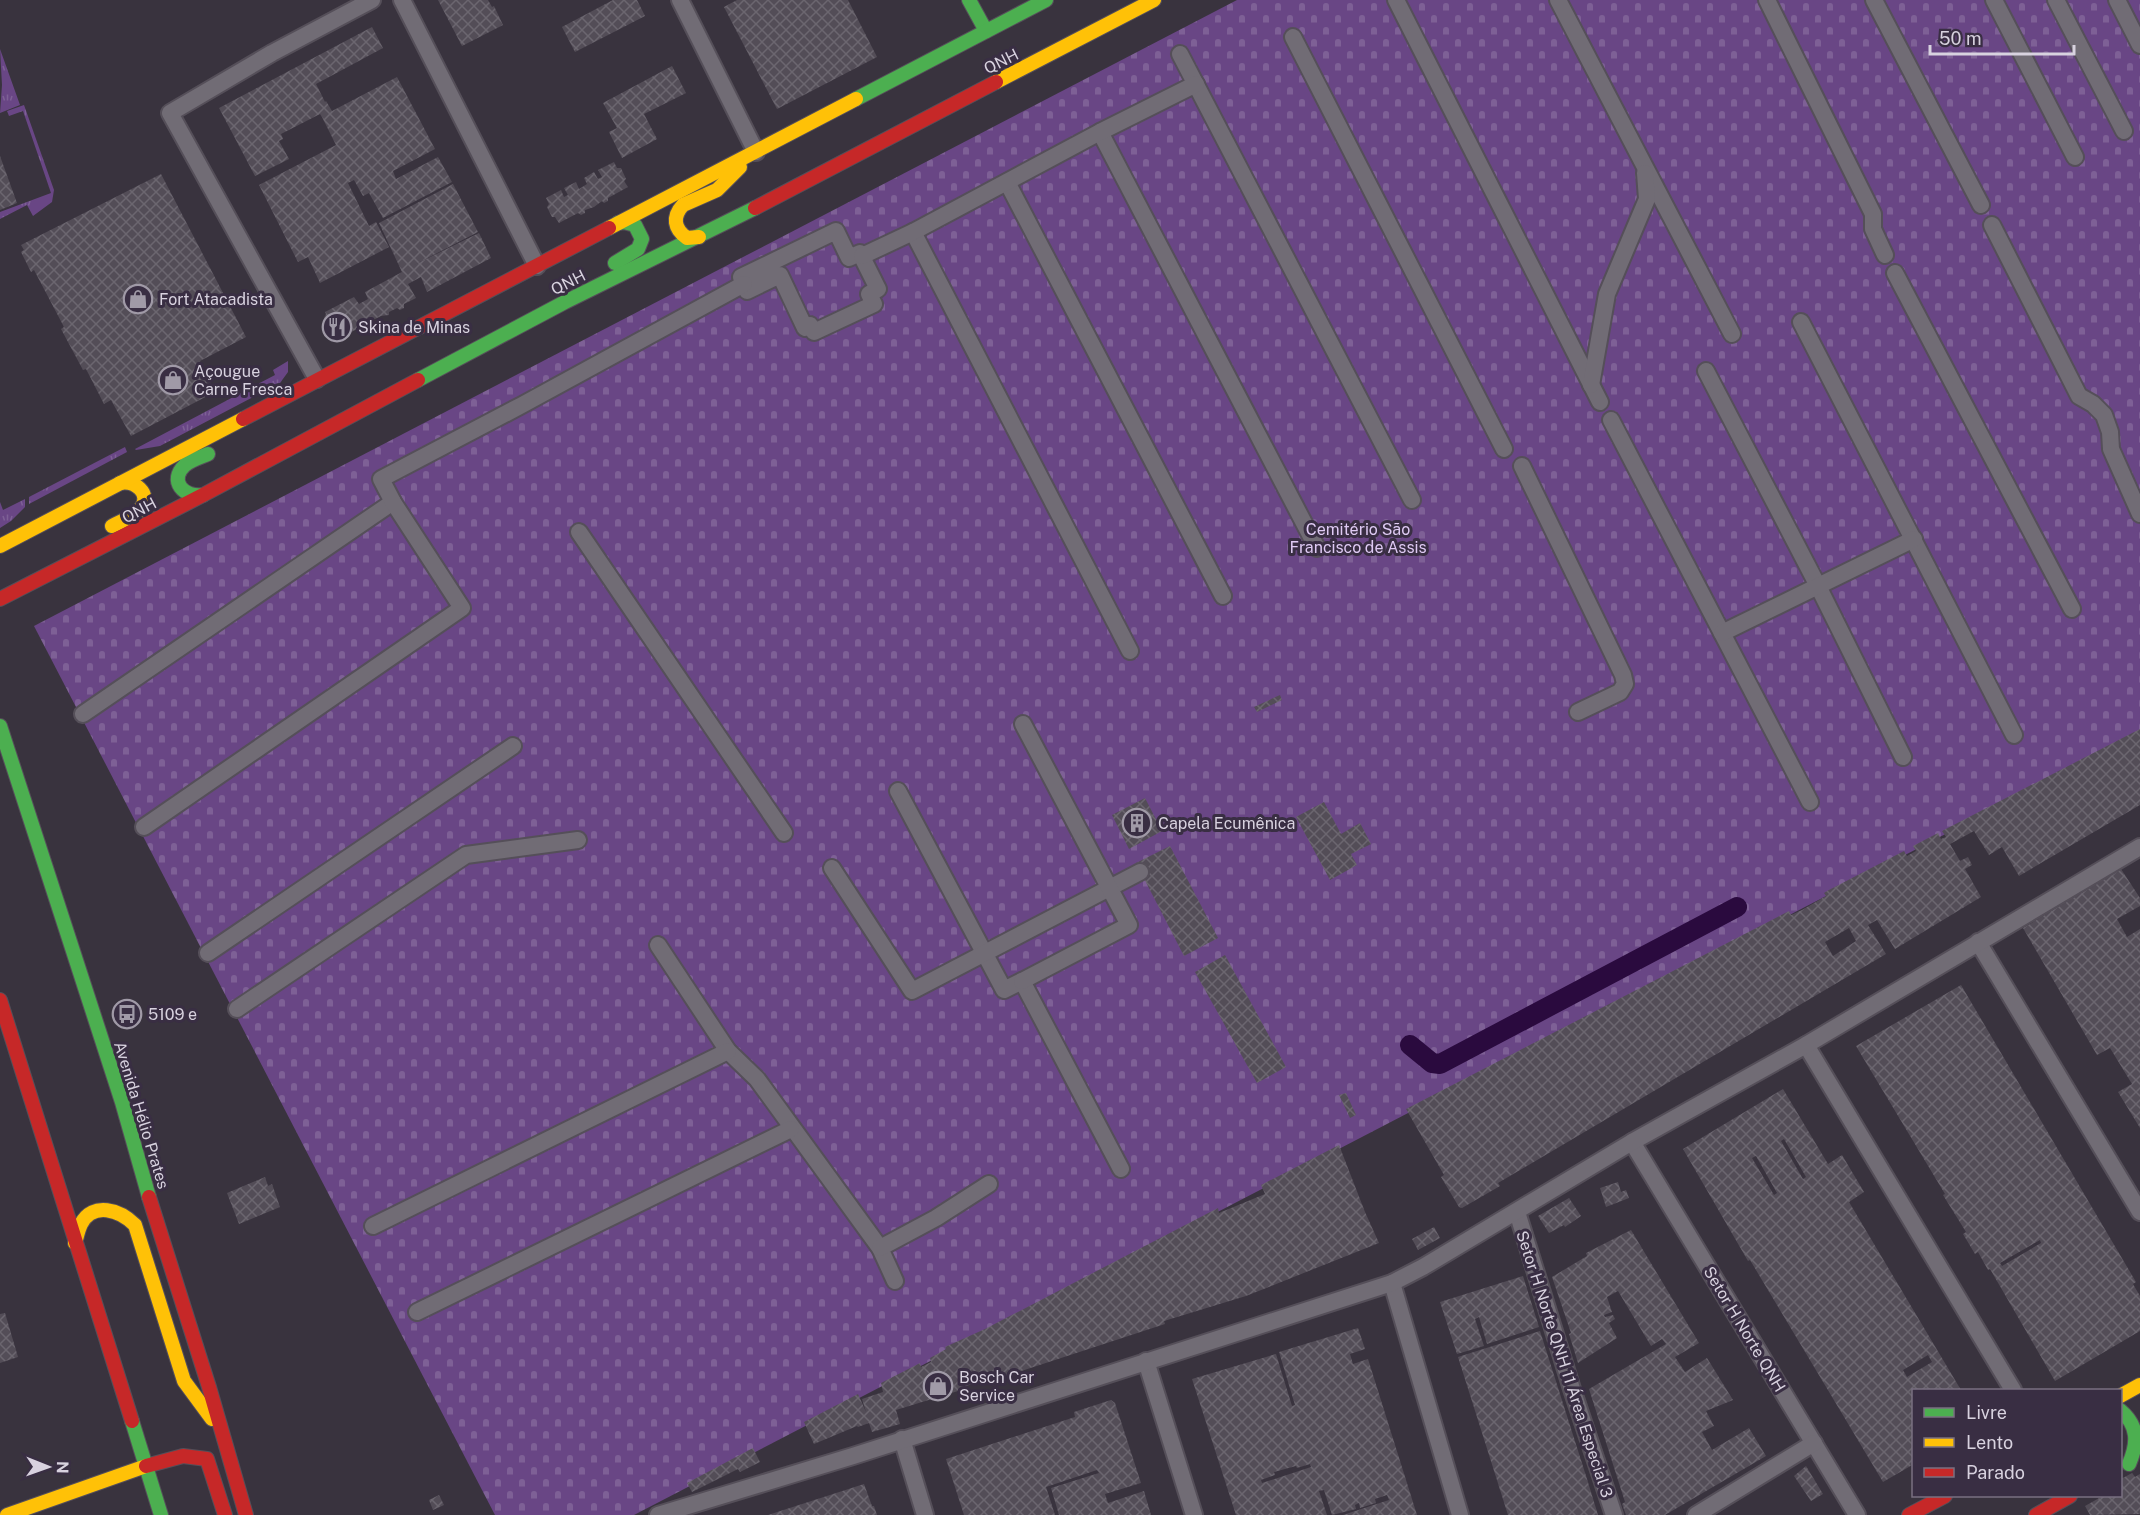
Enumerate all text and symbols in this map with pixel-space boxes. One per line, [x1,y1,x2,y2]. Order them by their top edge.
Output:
scale bar [1930,18,2074,56]
text: 50 m [1939,28,1982,49]
street label: QNH [981,45,1022,78]
street label: QNH [548,266,589,299]
shop icon: Fort Atacadista [122,283,154,315]
place label: Fort Atacadista [159,290,273,309]
restaurant icon: Skina de Minas [321,311,353,343]
place label: Skina de Minas [358,318,470,337]
place label: Açougue Carne Fresca [194,362,292,399]
shop icon: Açougue Carne Fresca [157,364,189,396]
street label: QNH [119,494,160,527]
park label: Cemitério São Francisco de Assis [1289,520,1427,557]
building icon: Capela Ecumênica [1121,807,1153,839]
place label: Capela Ecumênica [1158,814,1295,833]
bus stop icon: 5109 e [111,998,143,1030]
place label: 5109 e [148,1005,197,1024]
street label: Avenida Hélio Prates [110,1039,173,1191]
street label: Setor H Norte QNH 11 Área Especial 3 [1512,1228,1618,1500]
street label: Setor H Norte QNH [1700,1263,1790,1395]
place label: Bosch Car Service [959,1368,1035,1405]
shop icon: Bosch Car Service [922,1370,954,1402]
legend [1912,1389,2122,1497]
text: Livre [1966,1402,2007,1423]
text: Lento [1966,1432,2013,1453]
north arrow [18,1437,78,1497]
text: N [53,1461,72,1474]
text: Parado [1966,1462,2025,1483]

